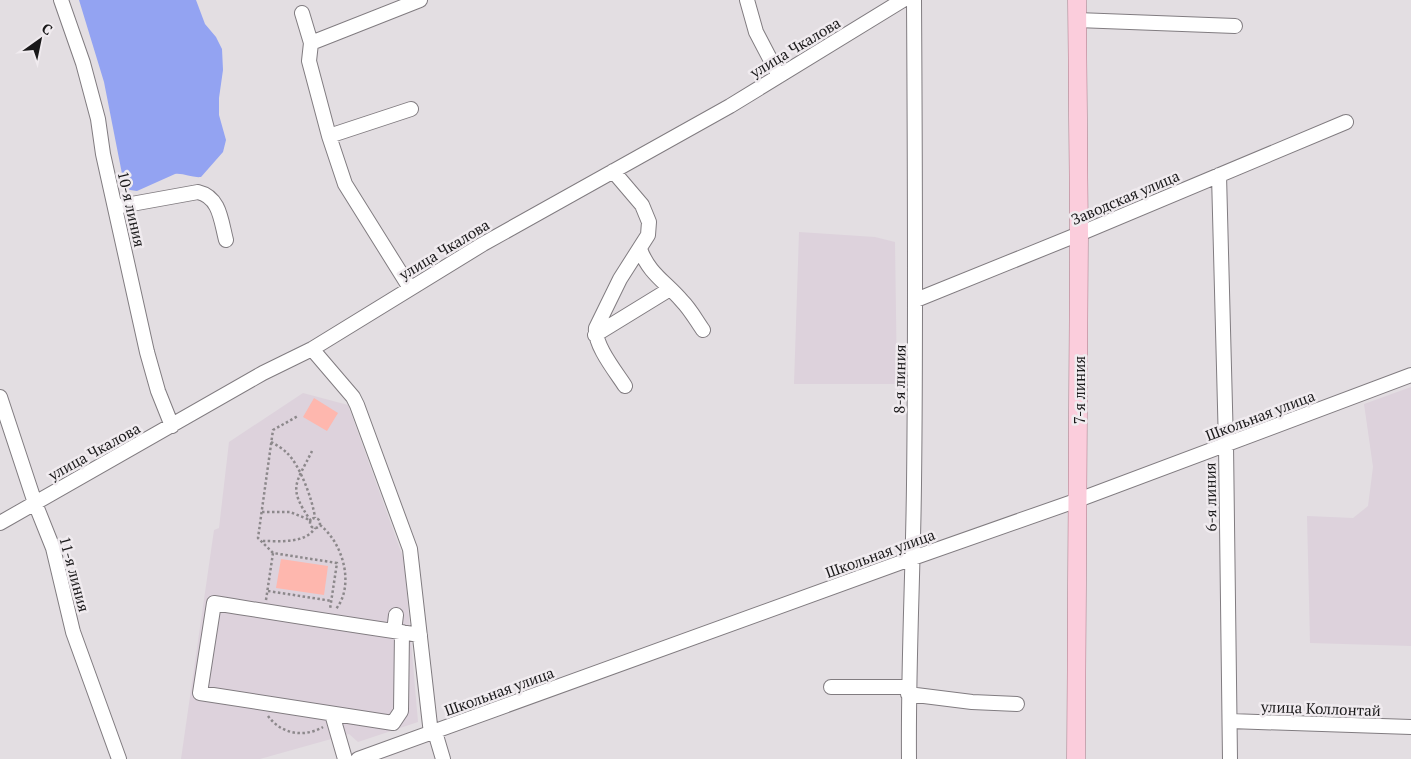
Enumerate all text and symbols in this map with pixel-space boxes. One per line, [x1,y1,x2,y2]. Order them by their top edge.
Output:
street label: улица Чкалова [745,12,844,82]
north arrow [15,15,65,65]
text: С [38,18,56,39]
street label: Заводская улица [1068,165,1183,229]
street label: 10-я линия [114,169,150,249]
street label: улица Чкалова [394,214,493,284]
street label: 8-я линия [888,344,910,414]
street label: 7-я линия [1069,356,1089,424]
street label: Школьная улица [1203,385,1318,445]
street label: улица Чкалова [44,417,144,485]
street label: 6-я линия [1199,462,1221,532]
street label: Школьная улица [822,524,938,582]
street label: 11-я линия [55,534,95,614]
street label: Школьная улица [441,662,557,720]
street label: улица Коллонтай [1260,696,1381,720]

